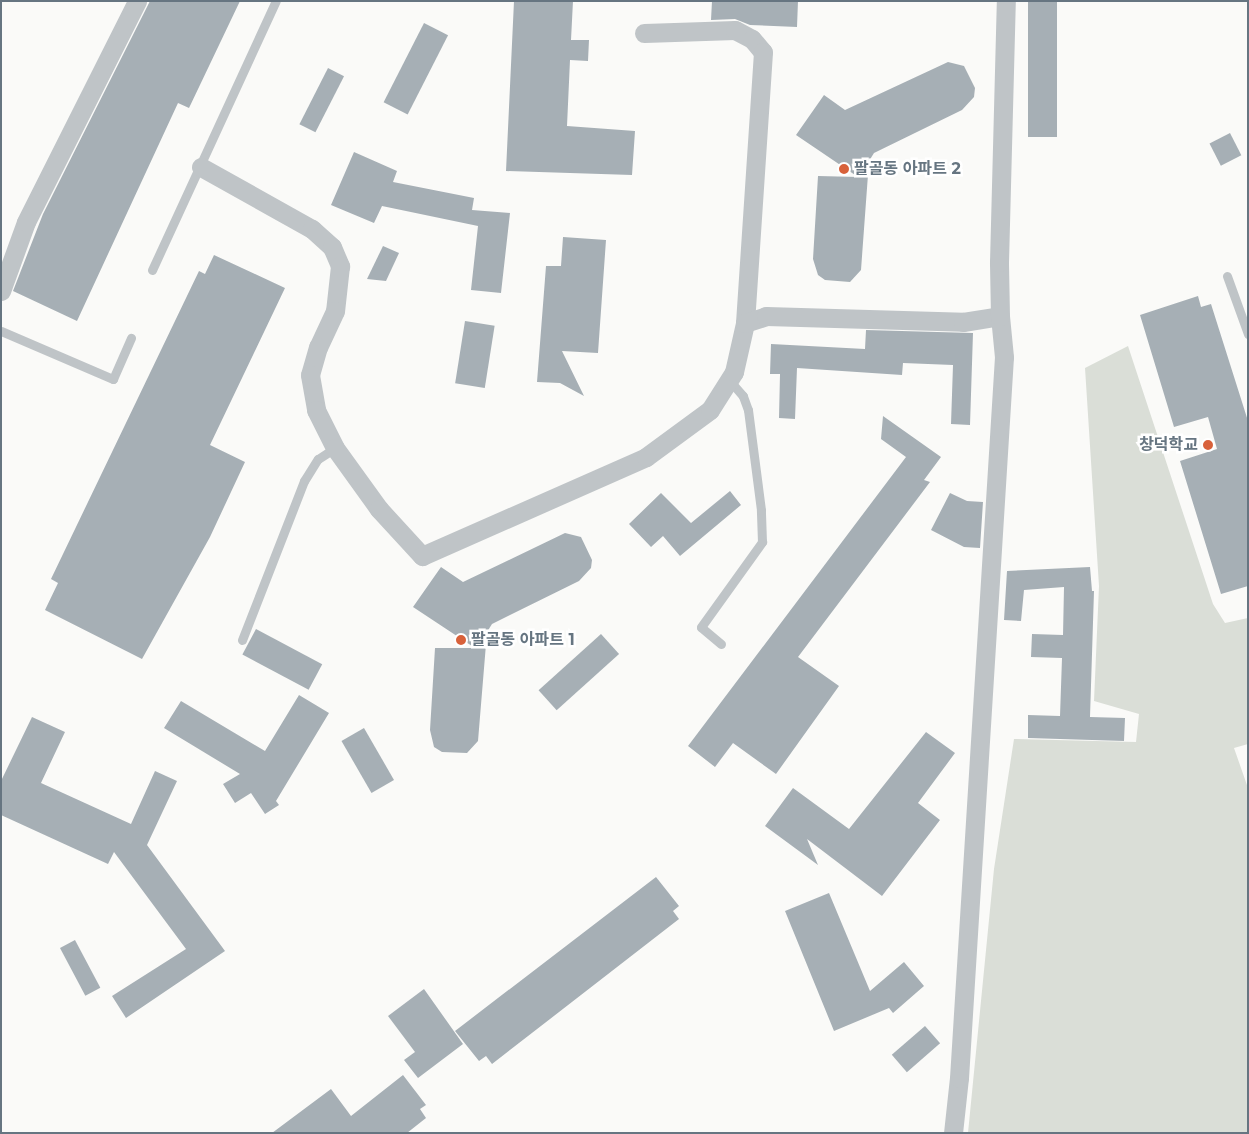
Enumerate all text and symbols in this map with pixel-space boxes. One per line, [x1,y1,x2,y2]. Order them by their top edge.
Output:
place label: 팔골동 아파트 2 [854,159,961,179]
marker: 팔골동 아파트 2 [838,163,850,175]
place label: 창덕학교 [1139,435,1198,455]
marker: 창덕학교 [1202,439,1214,451]
place label: 팔골동 아파트 1 [471,630,575,650]
marker: 팔골동 아파트 1 [455,634,467,646]

